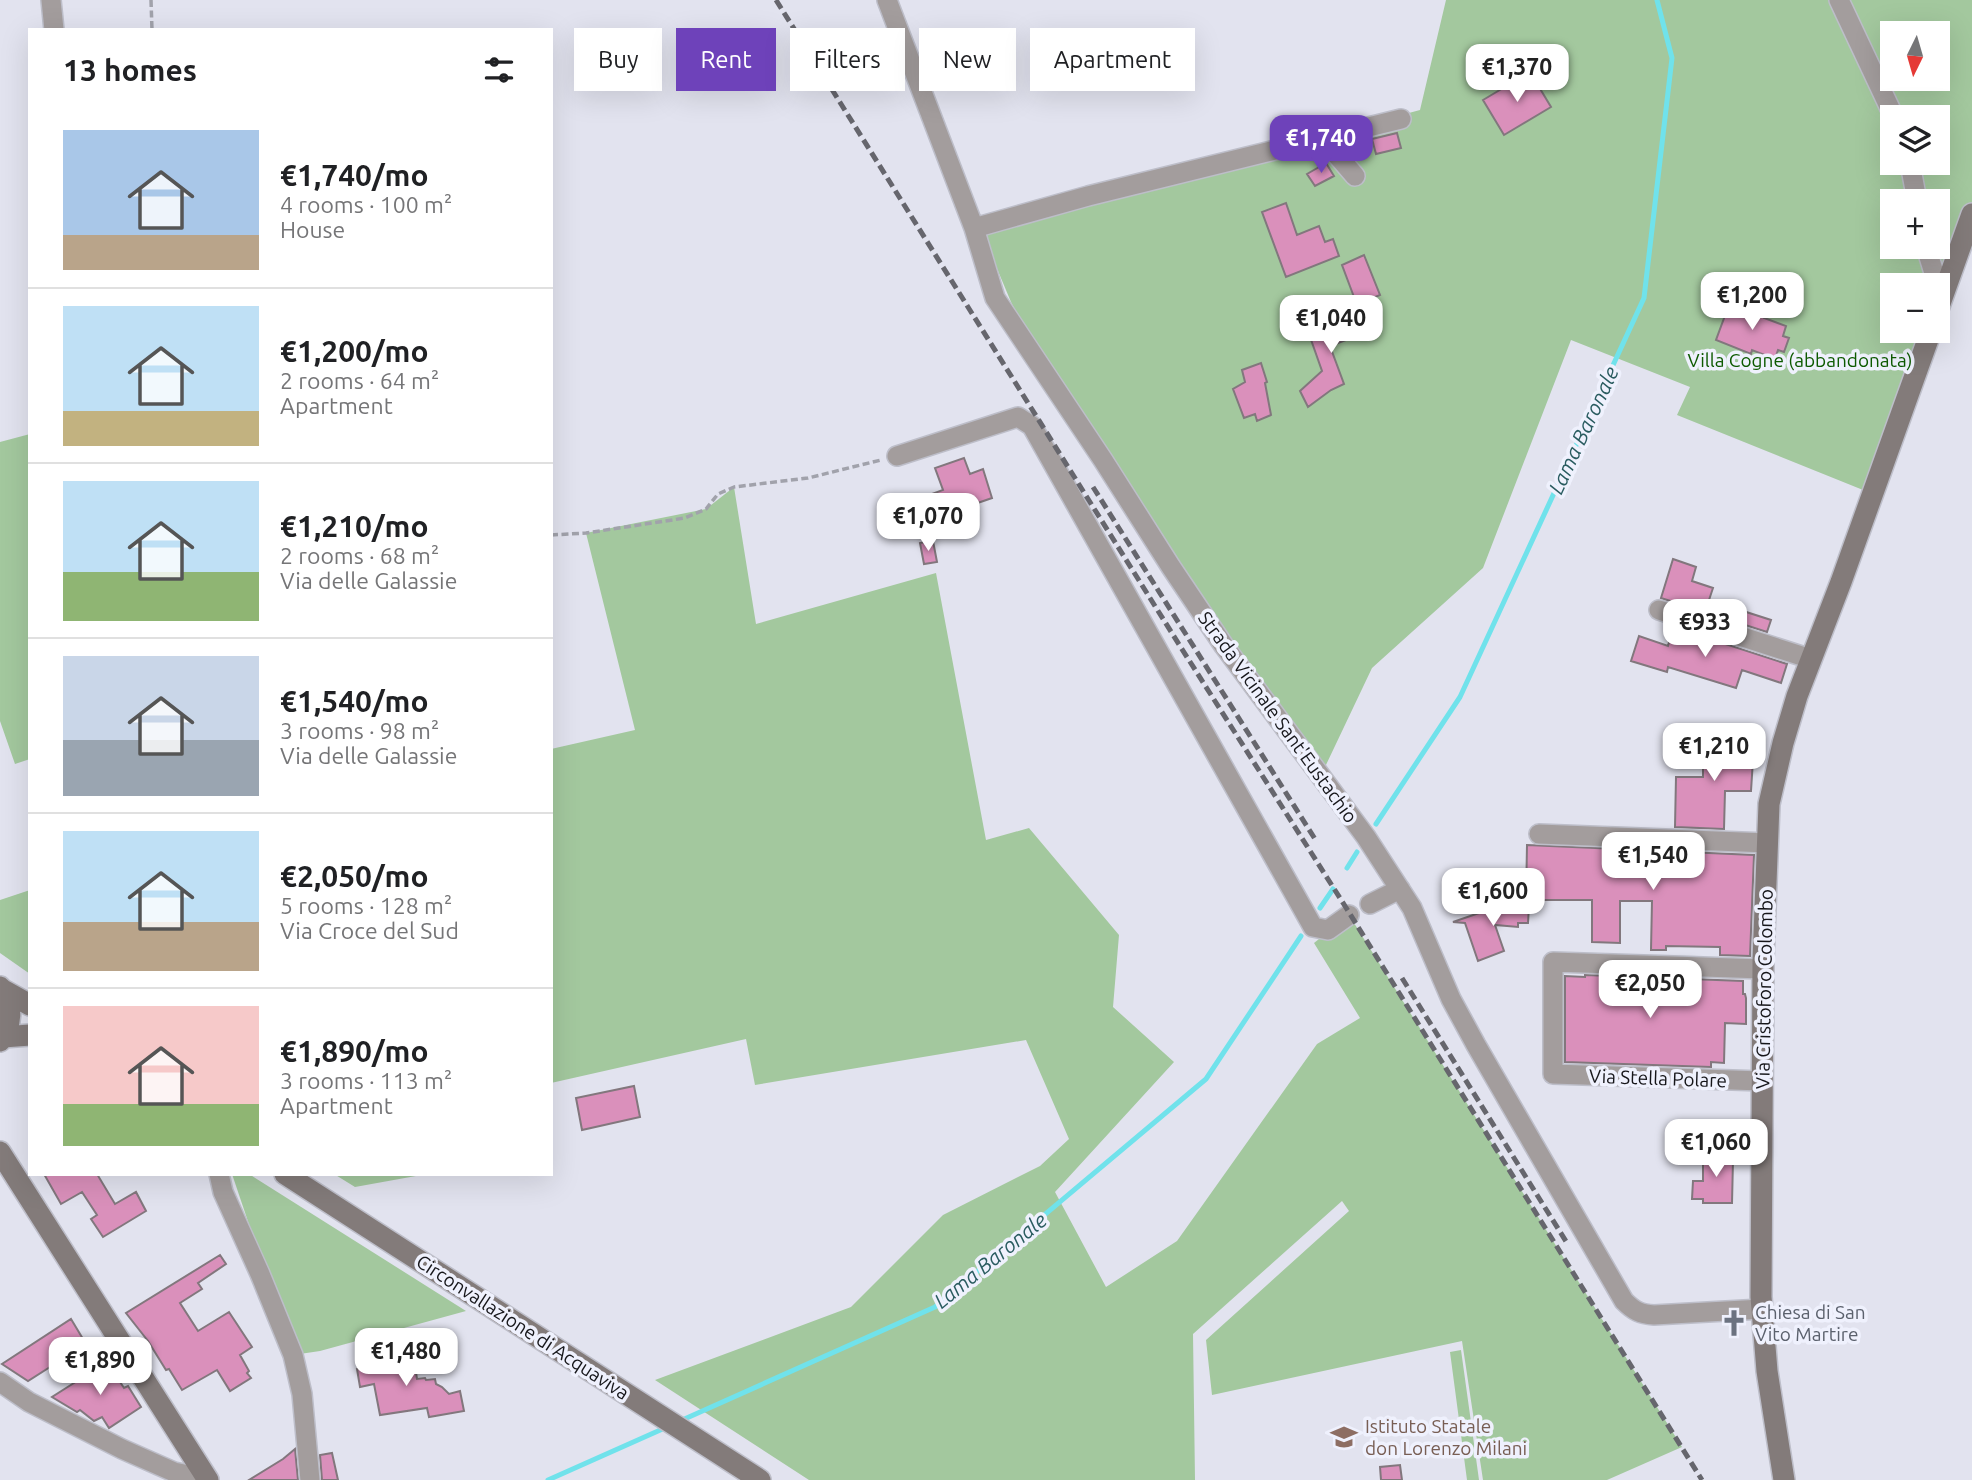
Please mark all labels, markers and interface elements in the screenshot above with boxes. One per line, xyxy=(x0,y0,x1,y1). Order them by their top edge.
north arrow xyxy=(1880,21,1950,91)
map controls xyxy=(1880,21,1950,343)
chip: Buy xyxy=(574,28,662,91)
chip: Rent xyxy=(676,28,776,91)
chip: Filters xyxy=(790,28,905,91)
chip: New xyxy=(919,28,1016,91)
chip: Apartment xyxy=(1030,28,1195,91)
pin: €1,370 xyxy=(1460,44,1574,104)
icon: filters xyxy=(480,51,518,89)
text: 13 homes xyxy=(63,53,197,87)
text: €1,370 xyxy=(1482,54,1552,79)
button: layers xyxy=(1880,105,1950,175)
pin: €1,740 xyxy=(1264,116,1378,175)
text: €1,740 xyxy=(1286,125,1356,150)
icon: home xyxy=(119,158,203,242)
text: €1,740/mo xyxy=(280,158,429,192)
button: + xyxy=(1880,189,1950,259)
text: 4 rooms · 100 m² xyxy=(280,192,452,217)
text: House xyxy=(280,217,345,242)
pin: €1,200 xyxy=(1695,272,1809,332)
button: − xyxy=(1880,273,1950,343)
text: €1,200 xyxy=(1717,282,1787,307)
pin: €1,040 xyxy=(1274,296,1388,355)
text: €1,040 xyxy=(1296,305,1366,330)
icon: home xyxy=(119,334,203,418)
text: €1,200/mo xyxy=(280,334,429,368)
park label: Villa Cogne (abbandonata) xyxy=(1687,349,1913,371)
water label: Lama Baronale xyxy=(1543,362,1623,497)
text: 2 rooms · 64 m² xyxy=(280,368,439,393)
text: Apartment xyxy=(280,393,393,418)
pin: €1,070 xyxy=(871,494,985,553)
text: €1,070 xyxy=(893,503,963,528)
icon: home xyxy=(119,509,203,593)
text: €1,210/mo xyxy=(280,509,429,543)
text: 2 rooms · 68 m² xyxy=(280,543,439,568)
text: Via delle Galassie xyxy=(280,568,457,593)
pin: €933 xyxy=(1664,600,1746,659)
street label: Strada Vicinale Sant'Eustachio xyxy=(1194,607,1362,827)
text: €933 xyxy=(1679,609,1731,634)
icon: home xyxy=(119,684,203,768)
text: €1,540/mo xyxy=(280,684,429,718)
text: 3 rooms · 98 m² xyxy=(280,718,439,743)
pin: €1,210 xyxy=(1657,724,1771,783)
text: €1,210 xyxy=(1679,733,1749,758)
text: Via delle Galassie xyxy=(280,743,457,768)
pin: €1,540 xyxy=(1596,832,1710,892)
text: €1,540 xyxy=(1618,842,1688,867)
icon: home xyxy=(119,859,203,943)
text: €2,050/mo xyxy=(280,859,429,893)
pin: €1,600 xyxy=(1436,869,1550,928)
text: €1,600 xyxy=(1458,878,1528,903)
street label: Via Cristoforo Colombo xyxy=(1751,889,1777,1089)
text: 5 rooms · 128 m² xyxy=(280,893,452,918)
text: Via Croce del Sud xyxy=(280,918,459,943)
pin: €2,050 xyxy=(1593,960,1707,1020)
text: €2,050 xyxy=(1615,970,1685,995)
icon: home xyxy=(119,1034,203,1118)
text: €1,890/mo xyxy=(280,1034,429,1068)
street label: Via Stella Polare xyxy=(1589,1065,1727,1091)
text: 3 rooms · 113 m² xyxy=(280,1068,452,1093)
text: Apartment xyxy=(280,1093,393,1118)
pin: €1,060 xyxy=(1659,1120,1773,1179)
text: €1,060 xyxy=(1681,1129,1751,1154)
water label: Lama Baronale xyxy=(929,1207,1051,1313)
street label: Circonvallazione di Acquaviva xyxy=(413,1250,633,1404)
place label: Chiesa di San Vito Martire xyxy=(1755,1301,1866,1345)
church icon: Chiesa di San Vito Martire xyxy=(1719,1308,1749,1338)
pin: €1,480 xyxy=(349,1328,463,1388)
pin: €1,890 xyxy=(43,1338,157,1397)
text: €1,480 xyxy=(371,1338,441,1363)
text: €1,890 xyxy=(65,1347,135,1372)
place label: Istituto Statale don Lorenzo Milani xyxy=(1365,1415,1527,1459)
school or university icon: Istituto Statale don Lorenzo Milani xyxy=(1329,1422,1359,1452)

